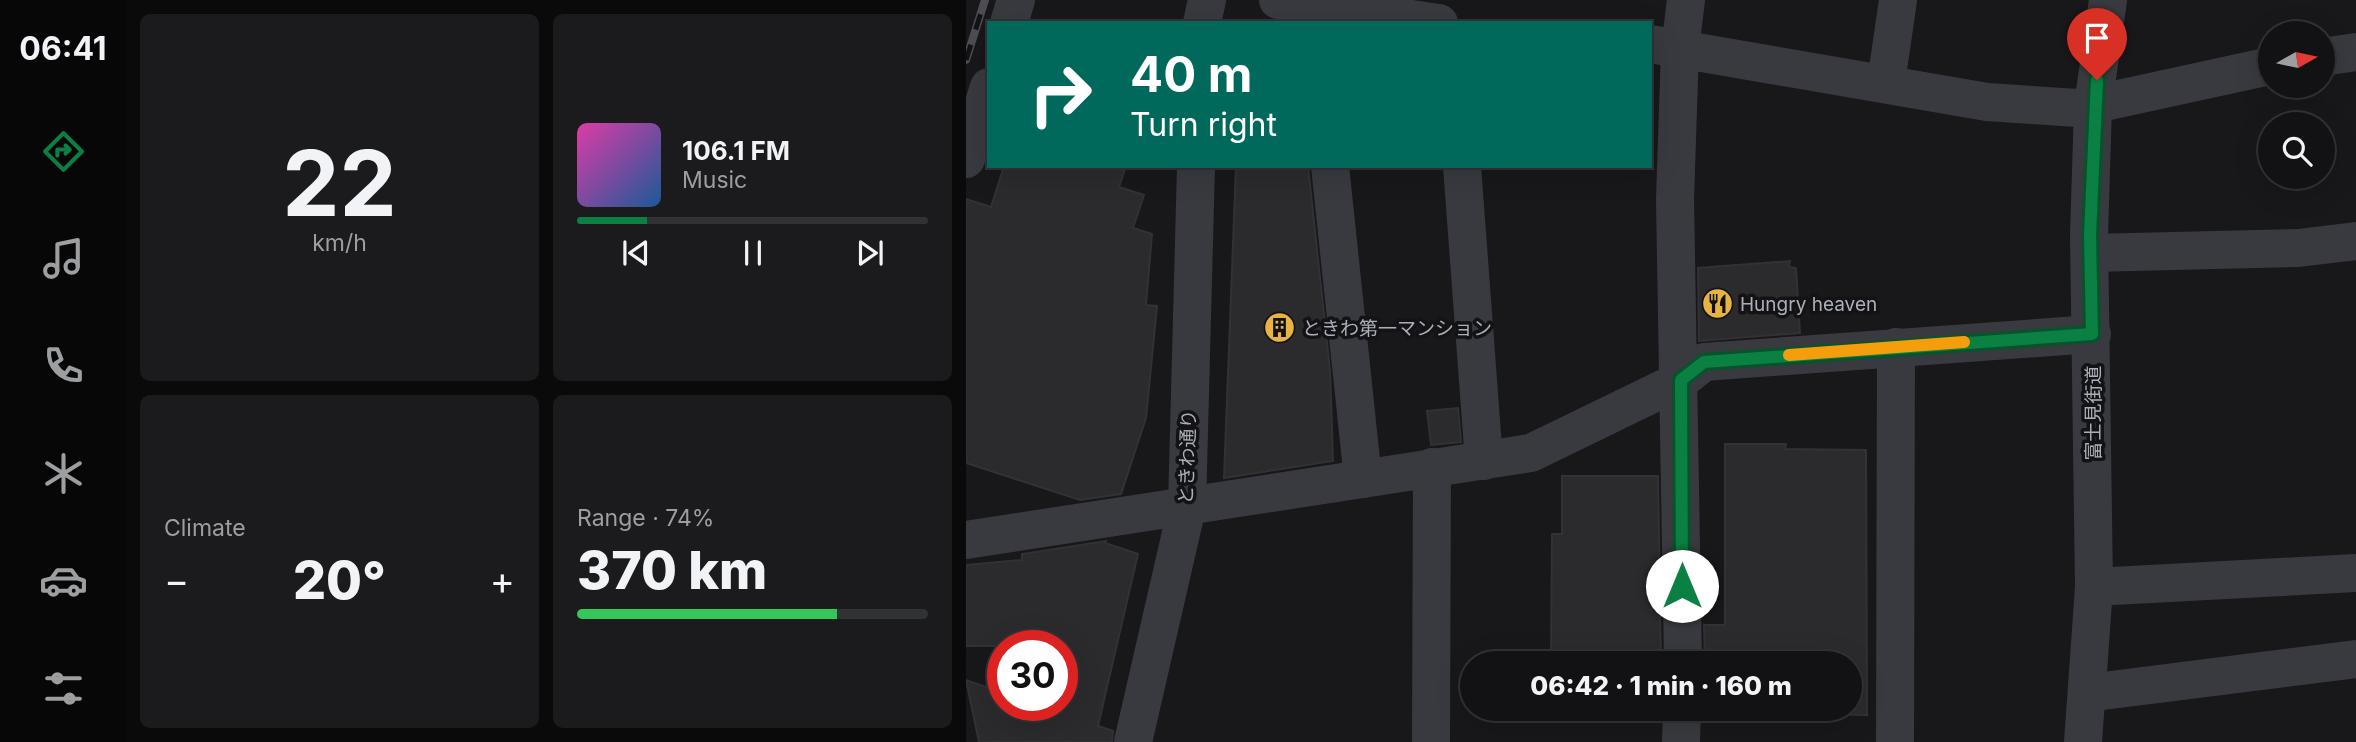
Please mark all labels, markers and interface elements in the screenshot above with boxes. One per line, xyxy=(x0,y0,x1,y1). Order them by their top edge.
pin xyxy=(2067,8,2127,80)
icon: arrive xyxy=(2078,19,2116,57)
north arrow xyxy=(2258,21,2334,98)
map controls xyxy=(2258,21,2335,189)
text: 06:41 xyxy=(19,29,107,68)
text: 40 m xyxy=(1130,45,1253,104)
icon: right xyxy=(1015,49,1106,140)
text: Turn right xyxy=(1130,105,1277,144)
button: search xyxy=(2258,112,2335,189)
icon: directions xyxy=(39,127,88,176)
text: 22 xyxy=(282,128,397,238)
text: 106.1 FM xyxy=(682,135,790,166)
text: Music xyxy=(682,166,747,194)
text: km/h xyxy=(312,229,367,257)
icon: music xyxy=(39,234,88,283)
icon: previous xyxy=(617,234,655,272)
icon: pause xyxy=(734,234,772,272)
icon: next xyxy=(851,234,889,272)
restaurant icon: Hungry heaven xyxy=(1700,287,1734,321)
place label: Hungry heaven xyxy=(1740,293,1877,316)
building icon: ときわ第一マンション xyxy=(1262,311,1296,345)
place label: ときわ第一マンション xyxy=(1302,317,1492,340)
icon: phone xyxy=(39,341,88,390)
street label: 富士見街道 xyxy=(2082,365,2105,461)
street label: ときわ通り xyxy=(1174,409,1201,505)
icon: climate xyxy=(39,449,88,498)
text: Range · 74% xyxy=(577,504,714,532)
text: Climate xyxy=(164,514,246,542)
text: 370 km xyxy=(577,539,767,602)
text: 20° xyxy=(293,549,386,612)
position arrow xyxy=(1645,549,1719,623)
icon: car xyxy=(39,556,88,605)
text: − xyxy=(164,557,189,603)
text: + xyxy=(490,557,515,603)
speed limit sign: 30 xyxy=(987,630,1078,721)
icon: filters xyxy=(39,664,88,713)
text: 06:42 · 1 min · 160 m xyxy=(1530,670,1792,701)

